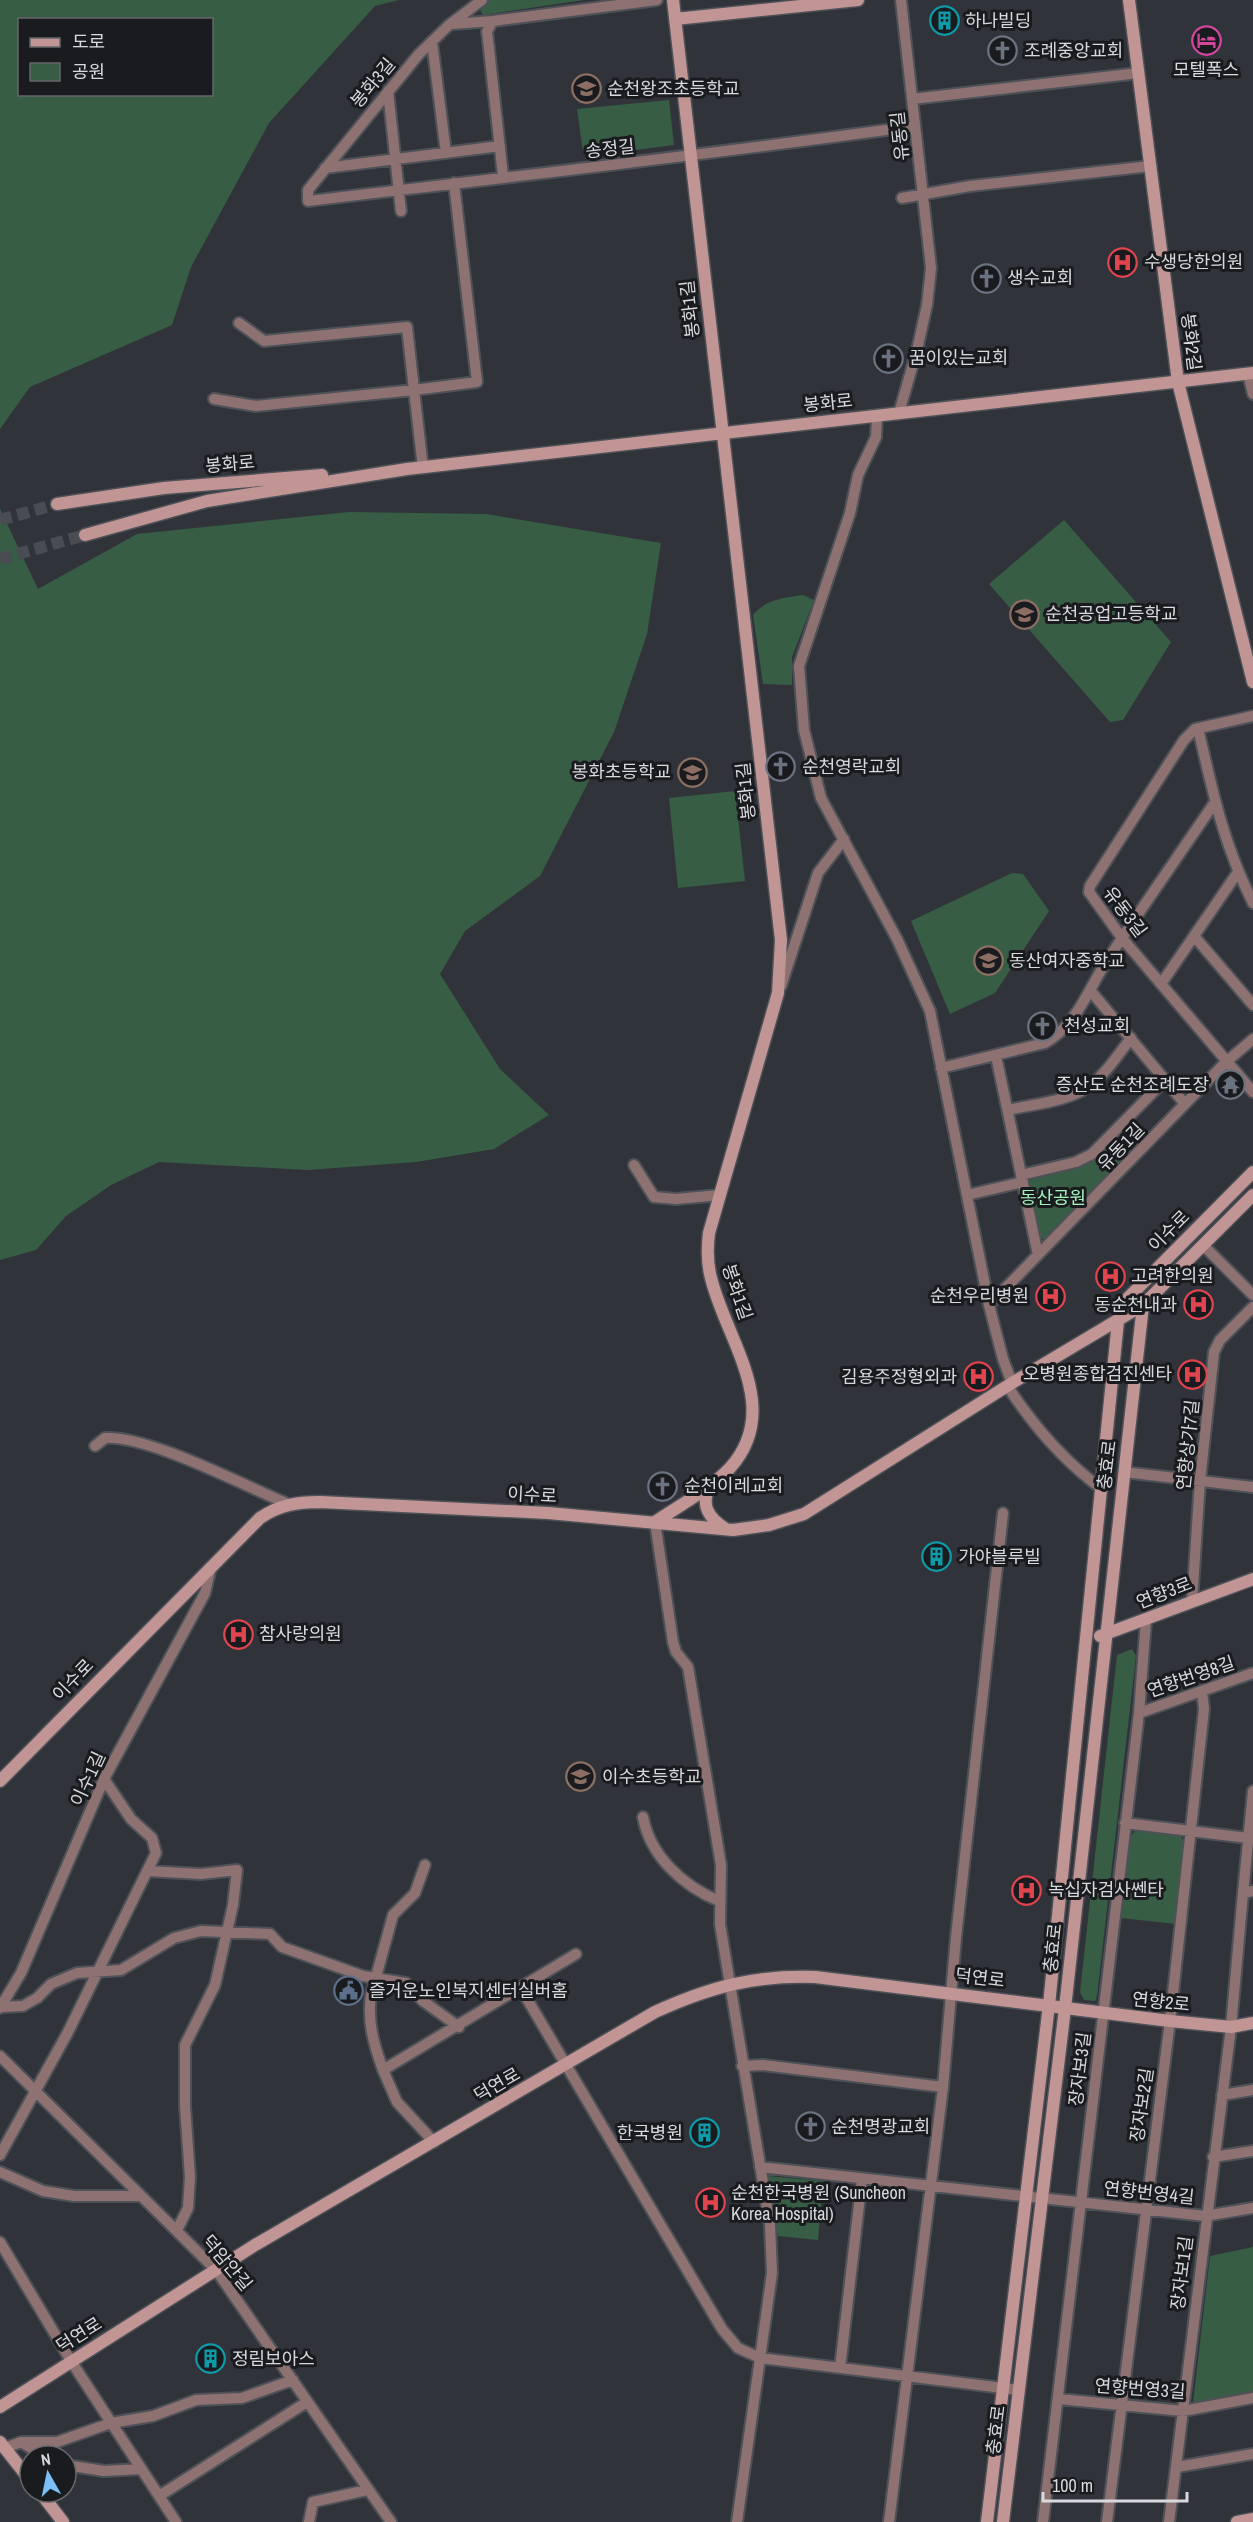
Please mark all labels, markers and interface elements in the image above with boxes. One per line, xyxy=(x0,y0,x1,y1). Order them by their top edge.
building icon: 하나빌딩 xyxy=(928,5,960,37)
place label: 하나빌딩 xyxy=(965,8,1031,33)
legend xyxy=(18,18,213,96)
hotel icon: 모텔폭스 xyxy=(1190,25,1222,57)
text: 도로 xyxy=(72,29,105,54)
church icon: 조례중앙교회 xyxy=(987,35,1019,67)
place label: 조례중앙교회 xyxy=(1024,38,1123,63)
street label: 봉화3길 xyxy=(344,52,401,113)
place label: 모텔폭스 xyxy=(1173,57,1239,82)
text: 공원 xyxy=(72,59,105,84)
school or university icon: 순천왕조초등학교 xyxy=(570,73,602,105)
place label: 순천왕조초등학교 xyxy=(607,76,739,101)
street label: 유동길 xyxy=(884,110,915,162)
street label: 송정길 xyxy=(584,133,636,164)
hospital icon: 수생당한의원 xyxy=(1107,246,1139,278)
place label: 수생당한의원 xyxy=(1144,249,1243,274)
church icon: 생수교회 xyxy=(970,262,1002,294)
place label: 생수교회 xyxy=(1007,265,1073,290)
street label: 봉화1길 xyxy=(674,279,705,339)
street label: 봉화2길 xyxy=(1176,312,1207,372)
church icon: 꿈이있는교회 xyxy=(872,342,904,374)
place label: 꿈이있는교회 xyxy=(909,345,1008,370)
street label: 봉화로 xyxy=(802,387,854,418)
street label: 봉화로 xyxy=(204,449,256,478)
school or university icon: 순천공업고등학교 xyxy=(1008,598,1040,630)
place label: 순천공업고등학교 xyxy=(1045,601,1177,626)
church icon: 순천영락교회 xyxy=(765,751,797,783)
place label: 순천영락교회 xyxy=(802,754,901,779)
school or university icon: 봉화초등학교 xyxy=(676,756,708,788)
place label: 봉화초등학교 xyxy=(572,759,671,784)
street label: 봉화1길 xyxy=(730,761,761,821)
street label: 유동3길 xyxy=(1098,881,1153,942)
school or university icon: 동산여자중학교 xyxy=(972,945,1004,977)
place label: 동산여자중학교 xyxy=(1009,948,1125,973)
church icon: 천성교회 xyxy=(1027,1010,1059,1042)
place label: 천성교회 xyxy=(1064,1013,1130,1038)
temple icon: 증산도 순천조례도장 xyxy=(1214,1069,1246,1101)
place label: 증산도 순천조례도장 xyxy=(1056,1072,1209,1097)
street label: 유동1길 xyxy=(1092,1117,1150,1176)
park label: 동산공원 xyxy=(1020,1185,1086,1210)
street label: 이수로 xyxy=(1142,1204,1195,1257)
street label: 봉화1길 xyxy=(716,1260,759,1323)
hospital icon: 고려한의원 xyxy=(1094,1260,1126,1292)
place label: 고려한의원 xyxy=(1131,1263,1214,1288)
hospital icon: 순천우리병원 xyxy=(1034,1280,1066,1312)
place label: 순천우리병원 xyxy=(930,1283,1029,1308)
hospital icon: 동순천내과 xyxy=(1182,1289,1214,1321)
place label: 동순천내과 xyxy=(1094,1292,1177,1317)
hospital icon: 오병원종합검진센타 xyxy=(1177,1358,1209,1390)
hospital icon: 김용주정형외과 xyxy=(962,1361,994,1393)
place label: 오병원종합검진센타 xyxy=(1023,1361,1172,1386)
place label: 김용주정형외과 xyxy=(841,1364,957,1389)
street label: 연향상가7길 xyxy=(1170,1398,1205,1492)
street label: 충효로 xyxy=(1091,1439,1122,1491)
church icon: 순천이레교회 xyxy=(647,1470,679,1502)
place label: 순천이레교회 xyxy=(684,1473,783,1498)
street label: 이수로 xyxy=(507,1481,557,1508)
building icon: 가야블루빌 xyxy=(921,1541,953,1573)
place label: 가야블루빌 xyxy=(958,1544,1041,1569)
street label: 연향3로 xyxy=(1132,1570,1195,1615)
hospital icon: 참사랑의원 xyxy=(222,1618,254,1650)
place label: 참사랑의원 xyxy=(259,1621,342,1646)
street label: 연향번영8길 xyxy=(1144,1650,1238,1703)
street label: 이수로 xyxy=(46,1653,99,1706)
street label: 이수1길 xyxy=(64,1747,111,1810)
school or university icon: 이수초등학교 xyxy=(565,1761,597,1793)
place label: 이수초등학교 xyxy=(602,1764,701,1789)
hospital icon: 녹십자검사쎈타 xyxy=(1011,1874,1043,1906)
place label: 녹십자검사쎈타 xyxy=(1048,1877,1164,1902)
street label: 충효로 xyxy=(1037,1922,1068,1974)
street label: 덕연로 xyxy=(954,1962,1006,1993)
public building icon: 즐거운노인복지센터실버홈 xyxy=(332,1975,364,2007)
place label: 즐거운노인복지센터실버홈 xyxy=(369,1978,568,2003)
street label: 연향2로 xyxy=(1131,1986,1191,2017)
street label: 장자보3길 xyxy=(1063,2030,1096,2107)
street label: 덕연로 xyxy=(469,2061,525,2108)
street label: 장자보2길 xyxy=(1124,2066,1159,2144)
church icon: 순천명광교회 xyxy=(794,2111,826,2143)
place label: 순천명광교회 xyxy=(831,2114,930,2139)
building icon: 한국병원 xyxy=(688,2117,720,2149)
place label: 한국병원 xyxy=(617,2120,683,2145)
street label: 연향번영4길 xyxy=(1102,2175,1196,2210)
place label: 순천한국병원 (Suncheon Korea Hospital) xyxy=(731,2180,906,2226)
hospital icon: 순천한국병원 (Suncheon Korea Hospital) xyxy=(694,2187,726,2219)
street label: 덕암안길 xyxy=(197,2229,258,2296)
street label: 장자보1길 xyxy=(1165,2234,1198,2311)
street label: 덕연로 xyxy=(51,2311,106,2358)
building icon: 정림보아스 xyxy=(195,2343,227,2375)
place label: 정림보아스 xyxy=(232,2346,315,2371)
street label: 연향번영3길 xyxy=(1094,2373,1186,2404)
street label: 충효로 xyxy=(980,2404,1011,2456)
north arrow xyxy=(18,2444,78,2504)
text: N xyxy=(39,2448,52,2471)
scale bar xyxy=(1043,2465,1187,2503)
text: 100 m xyxy=(1052,2473,1093,2498)

